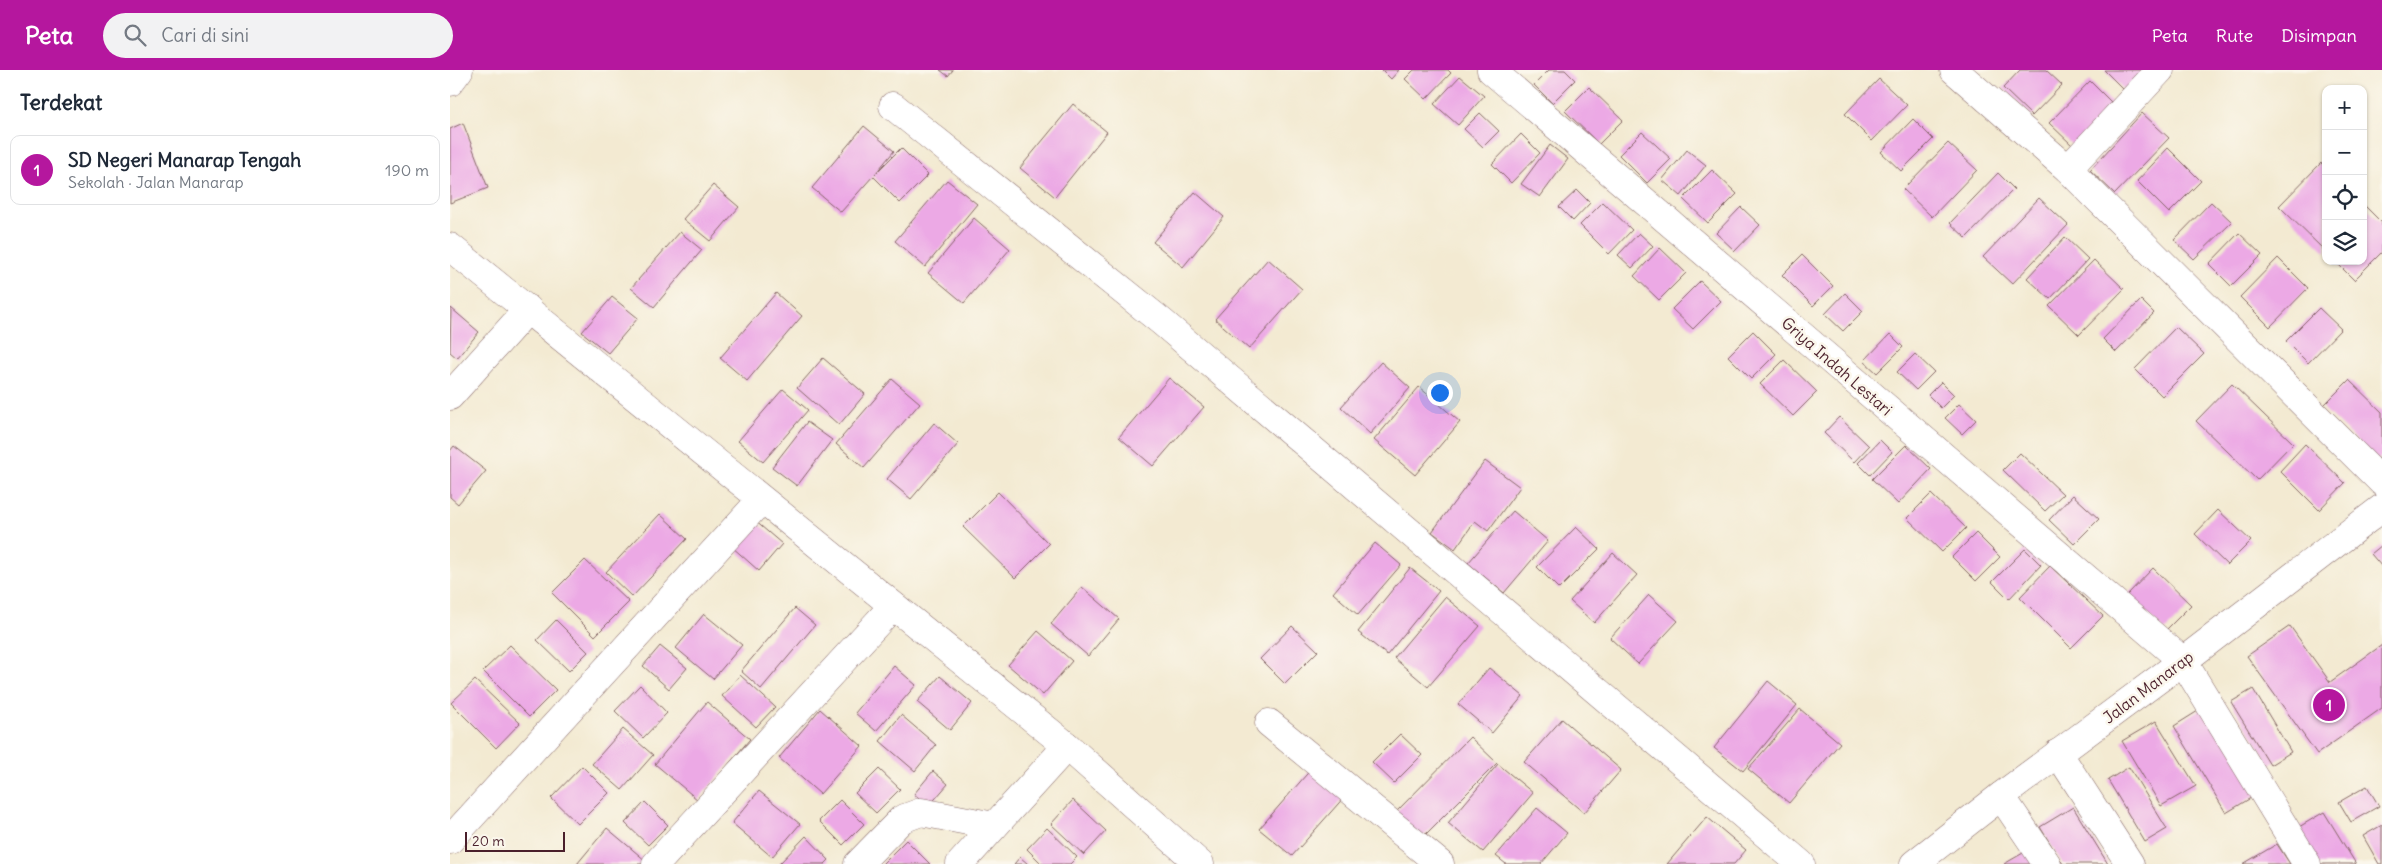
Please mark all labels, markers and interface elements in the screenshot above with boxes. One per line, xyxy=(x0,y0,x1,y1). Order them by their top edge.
search box xyxy=(103,13,453,58)
text: Peta xyxy=(25,20,73,50)
icon: search xyxy=(121,21,149,49)
text: Cari di sini xyxy=(161,23,249,47)
text: Peta xyxy=(2152,24,2188,47)
text: Rute xyxy=(2216,24,2253,47)
text: Disimpan xyxy=(2281,24,2357,47)
map controls xyxy=(2322,85,2367,265)
button: + xyxy=(2322,85,2367,130)
text: Terdekat xyxy=(20,89,102,116)
button: − xyxy=(2322,130,2367,175)
text: SD Negeri Manarap Tengah xyxy=(68,148,301,172)
text: 1 xyxy=(34,160,40,180)
text: 190 m xyxy=(385,160,429,180)
text: Sekolah · Jalan Manarap xyxy=(68,172,244,192)
button: locate xyxy=(2322,175,2367,220)
button: layers xyxy=(2322,220,2367,265)
street label: Griya Indah Lestari xyxy=(1778,312,1896,420)
your location xyxy=(1427,380,1453,406)
street label: Jalan Manarap xyxy=(2099,647,2197,727)
pin: 1 xyxy=(2313,686,2345,724)
scale bar xyxy=(465,829,565,852)
text: 20 m xyxy=(472,832,505,850)

